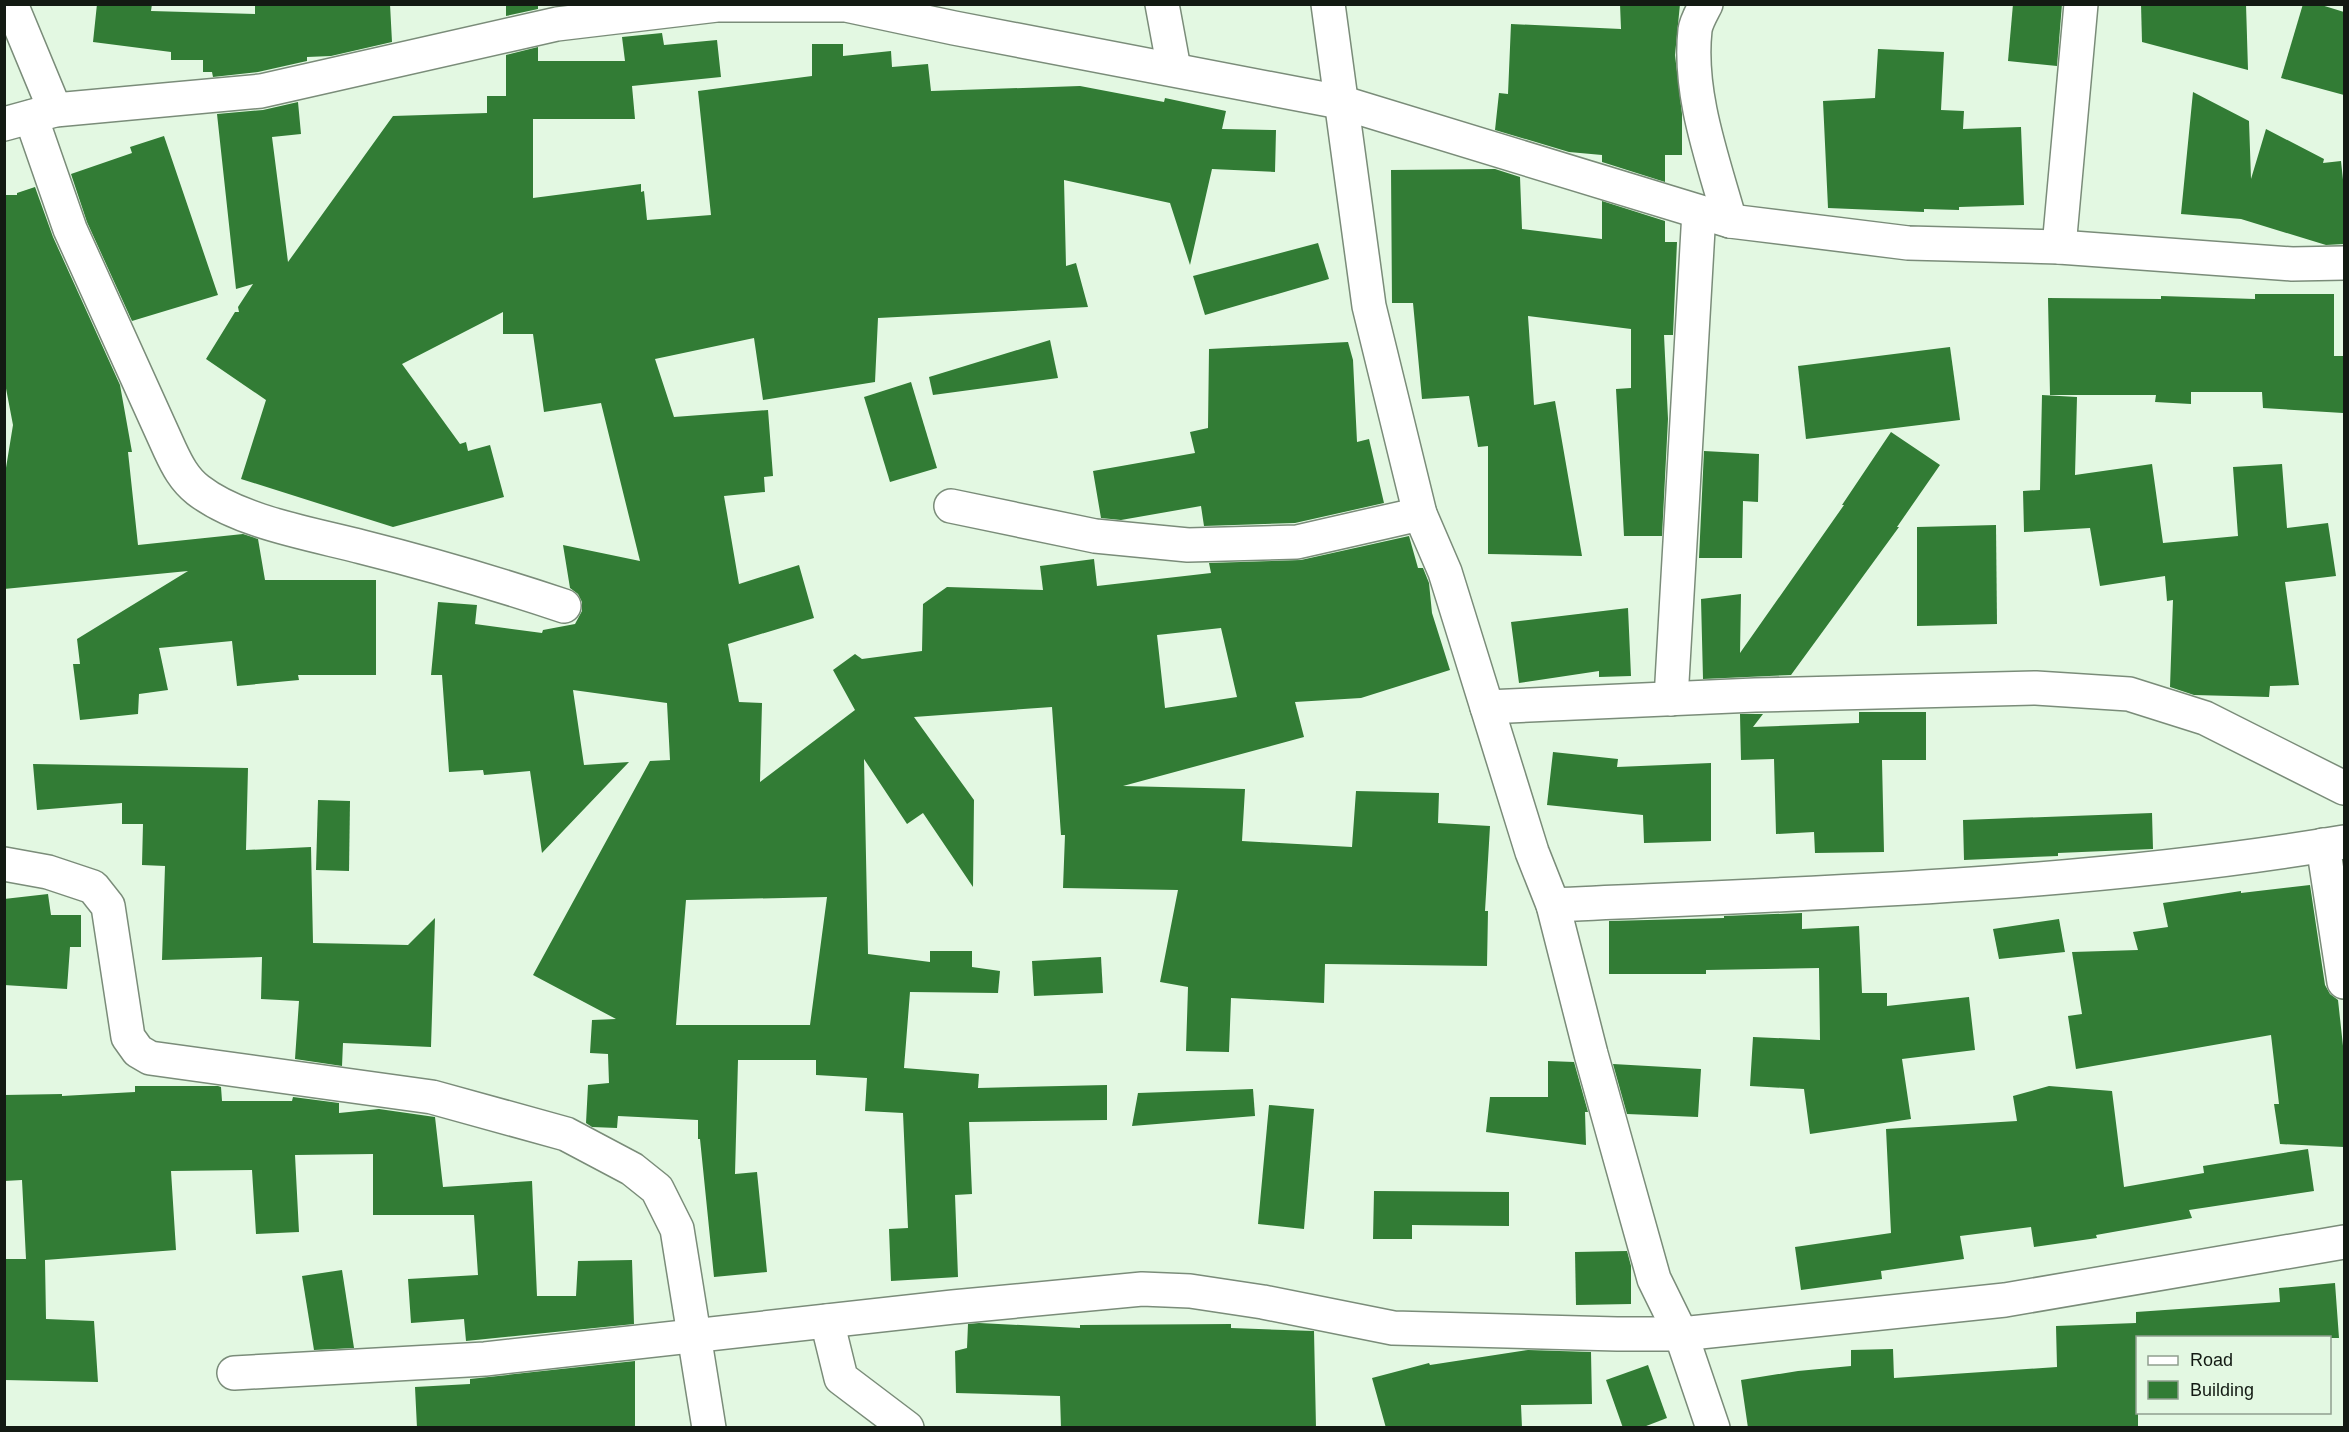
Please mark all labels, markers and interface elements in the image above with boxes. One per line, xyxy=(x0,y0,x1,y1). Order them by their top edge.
legend xyxy=(2136,1336,2331,1414)
text: Road xyxy=(2190,1350,2233,1370)
text: Building xyxy=(2190,1380,2254,1400)

